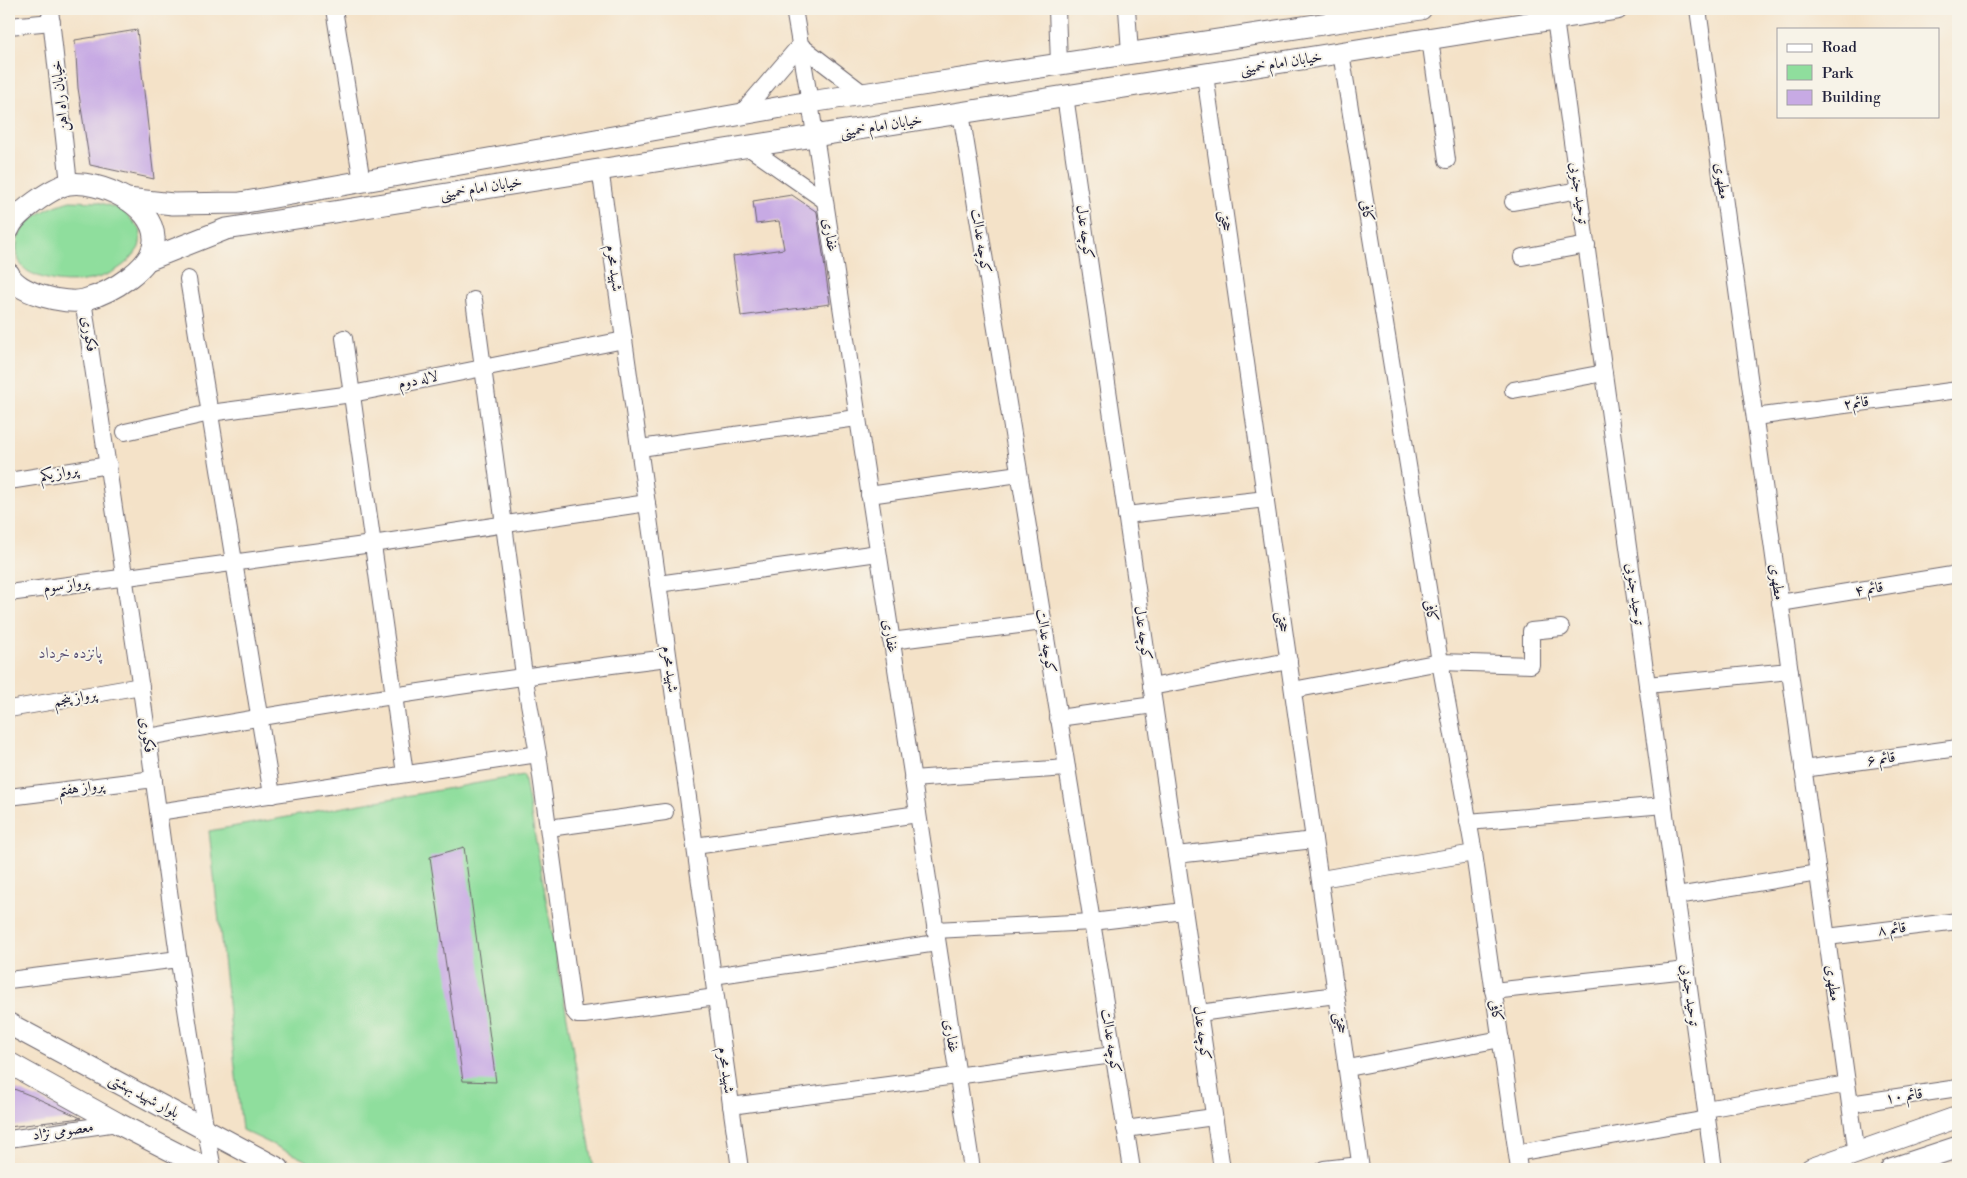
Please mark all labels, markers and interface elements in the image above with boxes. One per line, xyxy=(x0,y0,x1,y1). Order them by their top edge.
legend xyxy=(1777,28,1940,118)
text: Road xyxy=(1822,38,1857,57)
street label: خیابان امام خمینی xyxy=(1239,47,1324,82)
street label: خیابان راه اهن xyxy=(47,59,73,133)
text: Park xyxy=(1822,64,1854,83)
text: Building xyxy=(1821,88,1881,107)
street label: خیابان امام خمینی xyxy=(839,110,924,145)
street label: توحید جنوبی xyxy=(1564,161,1593,226)
street label: مطهری xyxy=(1710,162,1734,200)
street label: خیابان امام خمینی xyxy=(439,172,524,207)
street label: کافی xyxy=(1356,198,1378,224)
street label: کوچه عدل xyxy=(1071,203,1098,261)
street label: کوچه عدالت xyxy=(966,207,995,275)
street label: حجتی xyxy=(1214,209,1237,233)
street label: غفاری xyxy=(818,217,842,253)
street label: شهید محرم xyxy=(598,243,627,293)
street label: فکوری xyxy=(77,315,101,353)
street label: لاله دوم xyxy=(396,367,440,396)
street label: قائم۲ xyxy=(1842,392,1870,417)
street label: پرواز یکم xyxy=(38,460,82,489)
street label: توحید جنوبی xyxy=(1620,562,1649,627)
street label: مطهری xyxy=(1765,563,1789,601)
street label: پرواز سوم xyxy=(42,572,92,601)
street label: قائم ۴ xyxy=(1853,577,1885,604)
street label: کافی xyxy=(1420,598,1442,624)
street label: کوچه عدل xyxy=(1129,604,1156,662)
street label: کوچه عدالت xyxy=(1031,607,1060,675)
street label: حجتی xyxy=(1271,610,1294,634)
street label: غفاری xyxy=(878,618,902,654)
district label: پانزده خرداد xyxy=(38,643,103,664)
street label: شهید محرم xyxy=(654,644,683,694)
street label: پرواز پنجم xyxy=(52,685,100,715)
street label: فکوری xyxy=(135,716,159,754)
street label: قائم ۶ xyxy=(1865,748,1897,773)
street label: پرواز هفتم xyxy=(57,776,107,805)
street label: قائم ۸ xyxy=(1877,918,1908,943)
street label: توحید جنوبی xyxy=(1675,963,1704,1028)
street label: مطهری xyxy=(1821,964,1845,1002)
street label: کافی xyxy=(1485,998,1507,1024)
street label: کوچه عدل xyxy=(1188,1004,1215,1062)
street label: کوچه عدالت xyxy=(1096,1007,1125,1075)
street label: حجتی xyxy=(1329,1011,1352,1035)
street label: غفاری xyxy=(939,1018,963,1054)
street label: شهید محرم xyxy=(710,1045,739,1095)
street label: بلوار شهید بهشتی xyxy=(105,1070,183,1123)
street label: قائم ۱۰ xyxy=(1884,1084,1924,1111)
street label: معصومی نژاد xyxy=(31,1117,95,1145)

